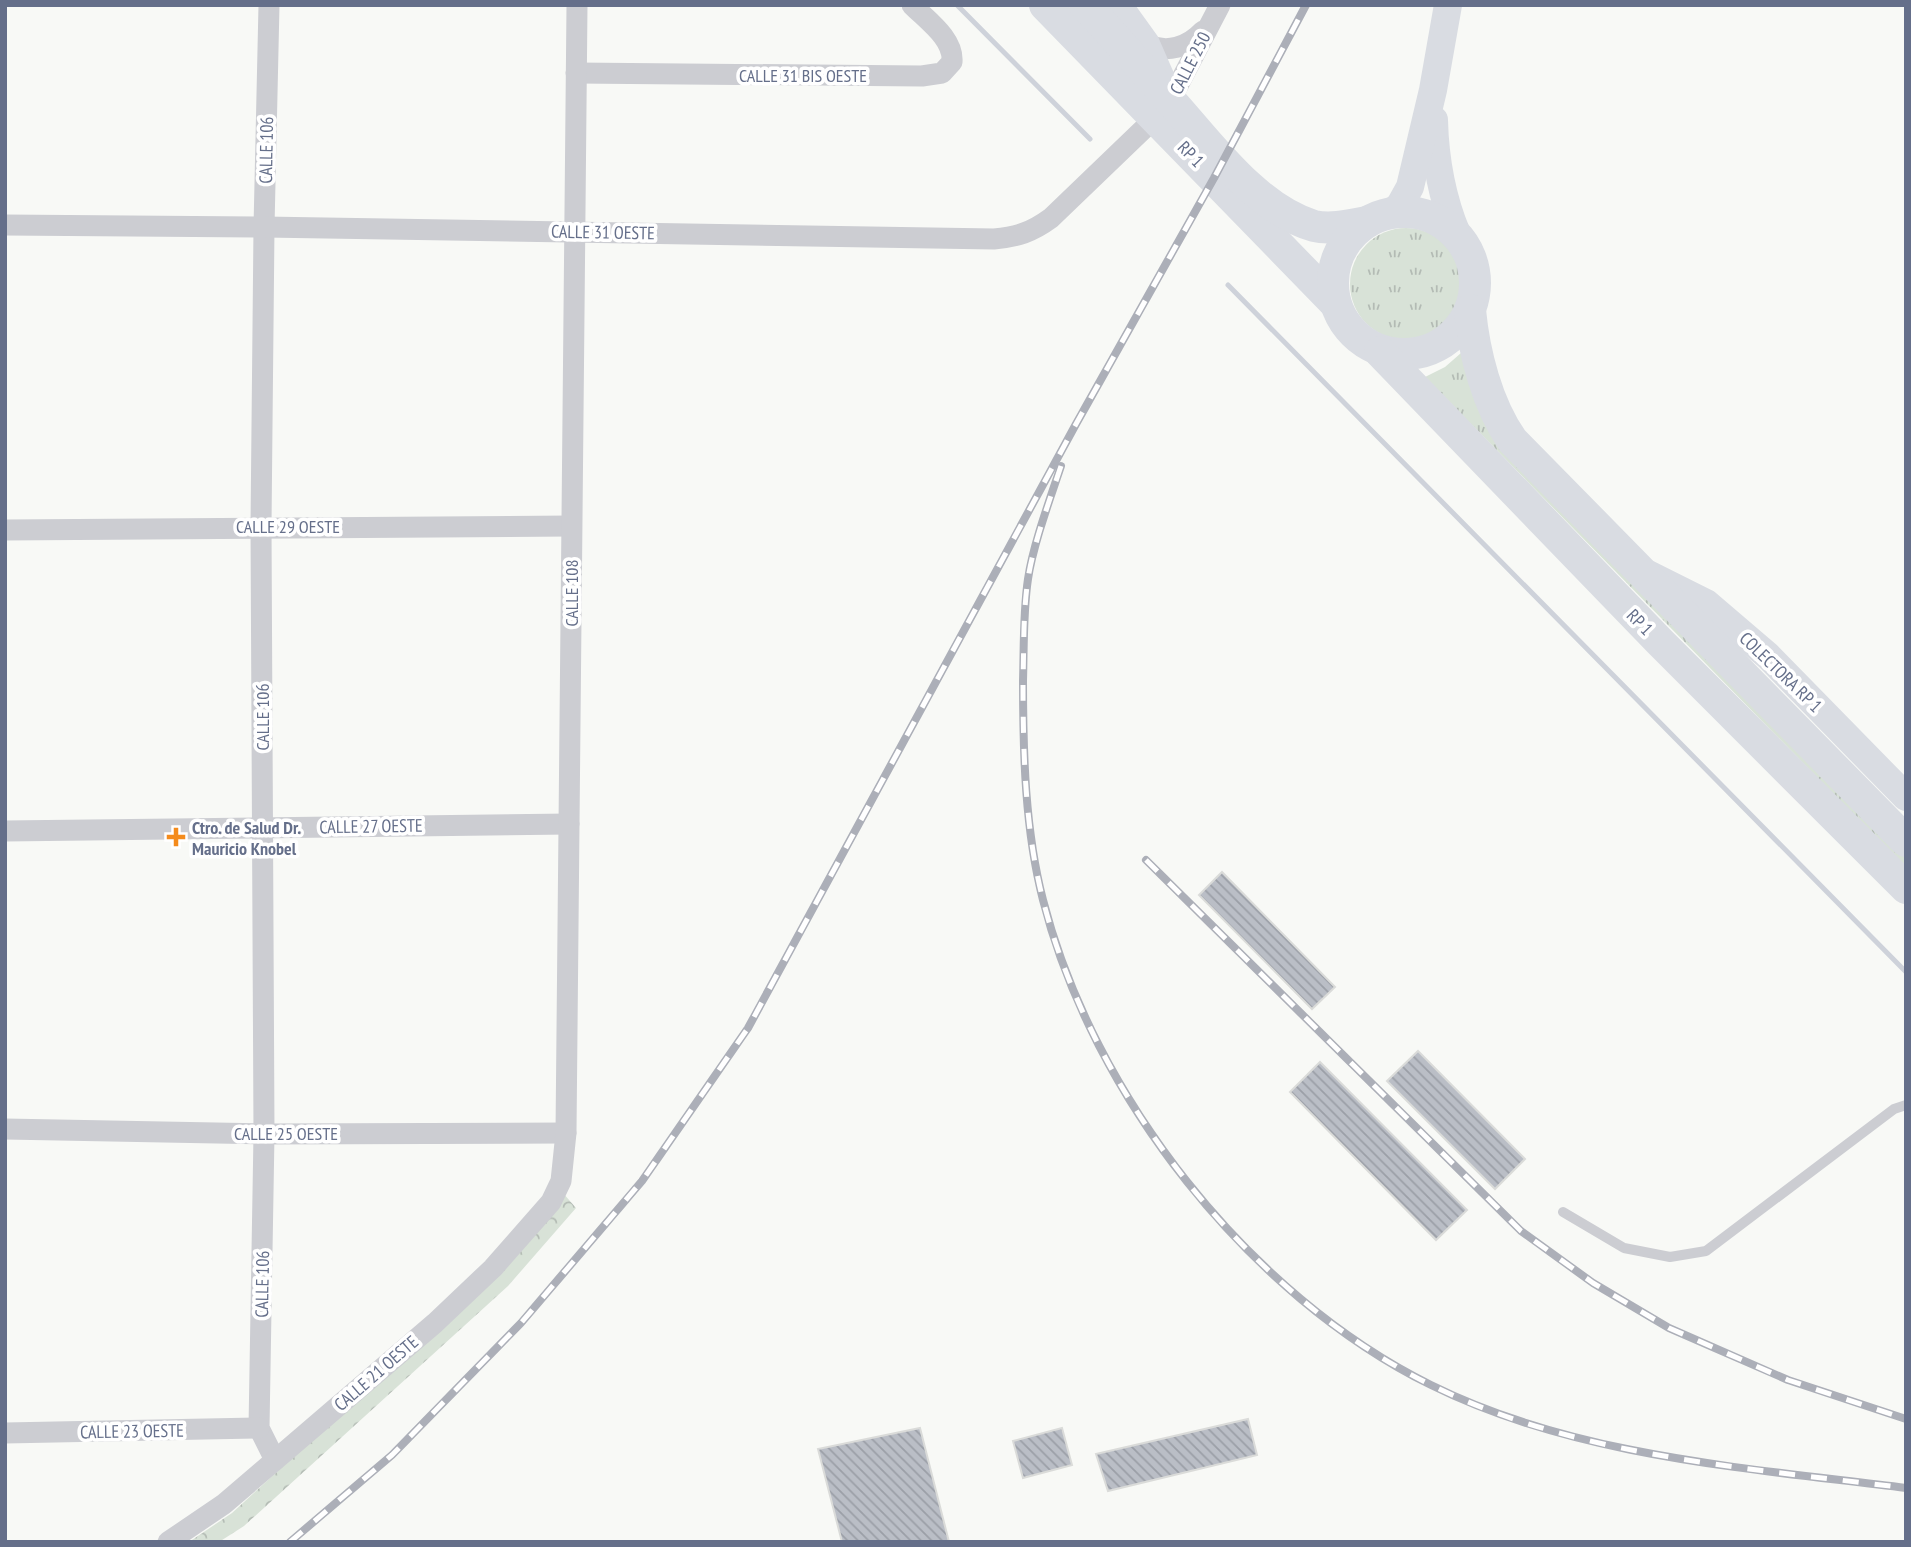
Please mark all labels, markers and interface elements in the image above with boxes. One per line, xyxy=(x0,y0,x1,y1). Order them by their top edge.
street label: CALLE 250 xyxy=(1165,28,1215,98)
street label: CALLE 31 BIS OESTE xyxy=(739,64,867,87)
street label: CALLE 106 xyxy=(254,116,278,184)
street label: RP 1 xyxy=(1173,136,1209,172)
street label: CALLE 31 OESTE xyxy=(551,220,655,244)
street label: CALLE 29 OESTE xyxy=(236,515,340,538)
street label: CALLE 108 xyxy=(560,559,583,627)
street label: RP 1 xyxy=(1622,604,1658,640)
street label: COLECTORA RP 1 xyxy=(1735,627,1827,717)
street label: CALLE 106 xyxy=(251,683,274,751)
street label: CALLE 27 OESTE xyxy=(319,814,423,838)
place label: Ctro. de Salud Dr. Mauricio Knobel xyxy=(192,816,301,860)
marker: Ctro. de Salud Dr. Mauricio Knobel xyxy=(166,827,186,847)
street label: CALLE 25 OESTE xyxy=(234,1122,338,1145)
street label: CALLE 106 xyxy=(250,1250,274,1318)
street label: CALLE 21 OESTE xyxy=(329,1330,423,1416)
street label: CALLE 23 OESTE xyxy=(80,1419,184,1443)

